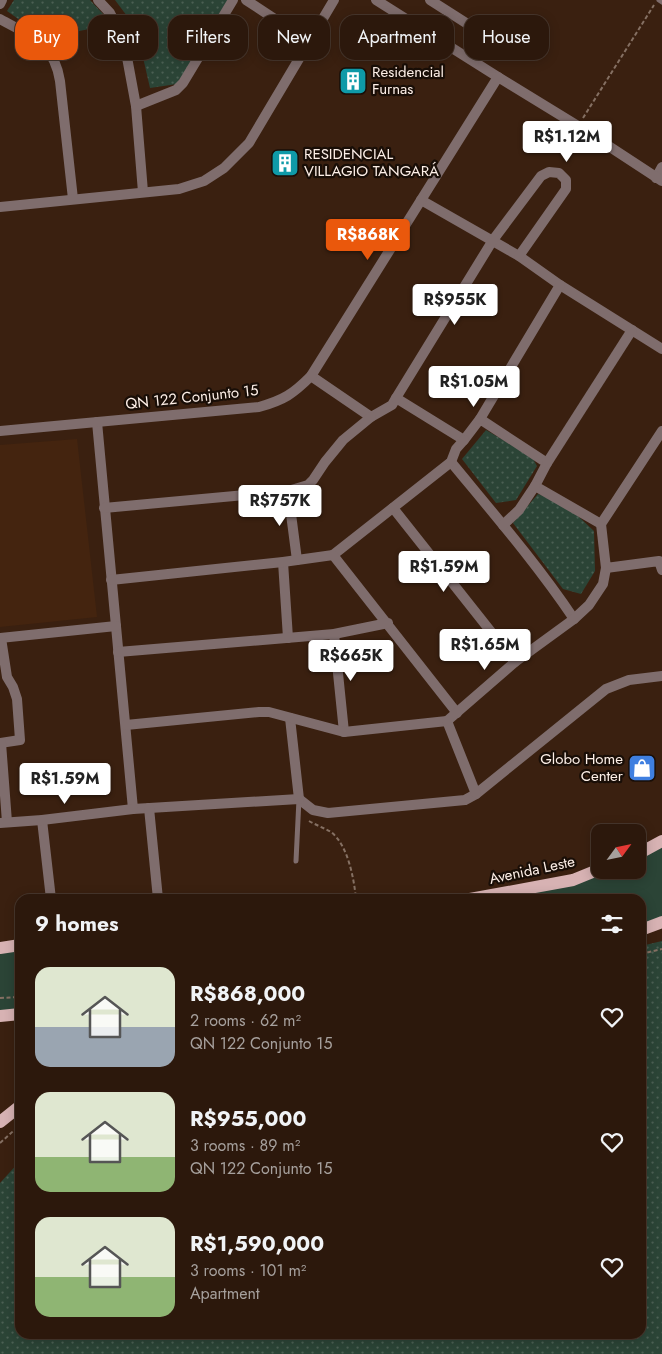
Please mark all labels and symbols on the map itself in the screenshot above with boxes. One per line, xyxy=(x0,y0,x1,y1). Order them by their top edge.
place label: Residencial Furnas xyxy=(372,61,444,100)
building icon: Residencial Furnas xyxy=(338,66,368,96)
pin: R$1.12M xyxy=(521,120,613,163)
place label: RESIDENCIAL VILLAGIO TANGARÁ xyxy=(304,143,439,182)
building icon: RESIDENCIAL VILLAGIO TANGARÁ xyxy=(270,148,300,178)
pin: R$868K xyxy=(327,218,409,261)
pin: R$955K xyxy=(414,284,496,326)
pin: R$1.05M xyxy=(428,366,520,408)
street label: QN 122 Conjunto 15 xyxy=(124,379,260,415)
pin: R$757K xyxy=(239,484,321,527)
pin: R$1.59M xyxy=(398,550,490,593)
pin: R$1.65M xyxy=(439,628,531,671)
pin: R$665K xyxy=(310,640,392,682)
place label: Globo Home Center xyxy=(540,748,624,787)
shop icon: Globo Home Center xyxy=(627,753,657,783)
pin: R$1.59M xyxy=(19,762,111,805)
north arrow xyxy=(591,824,646,879)
street label: Avenida Leste xyxy=(487,850,577,890)

